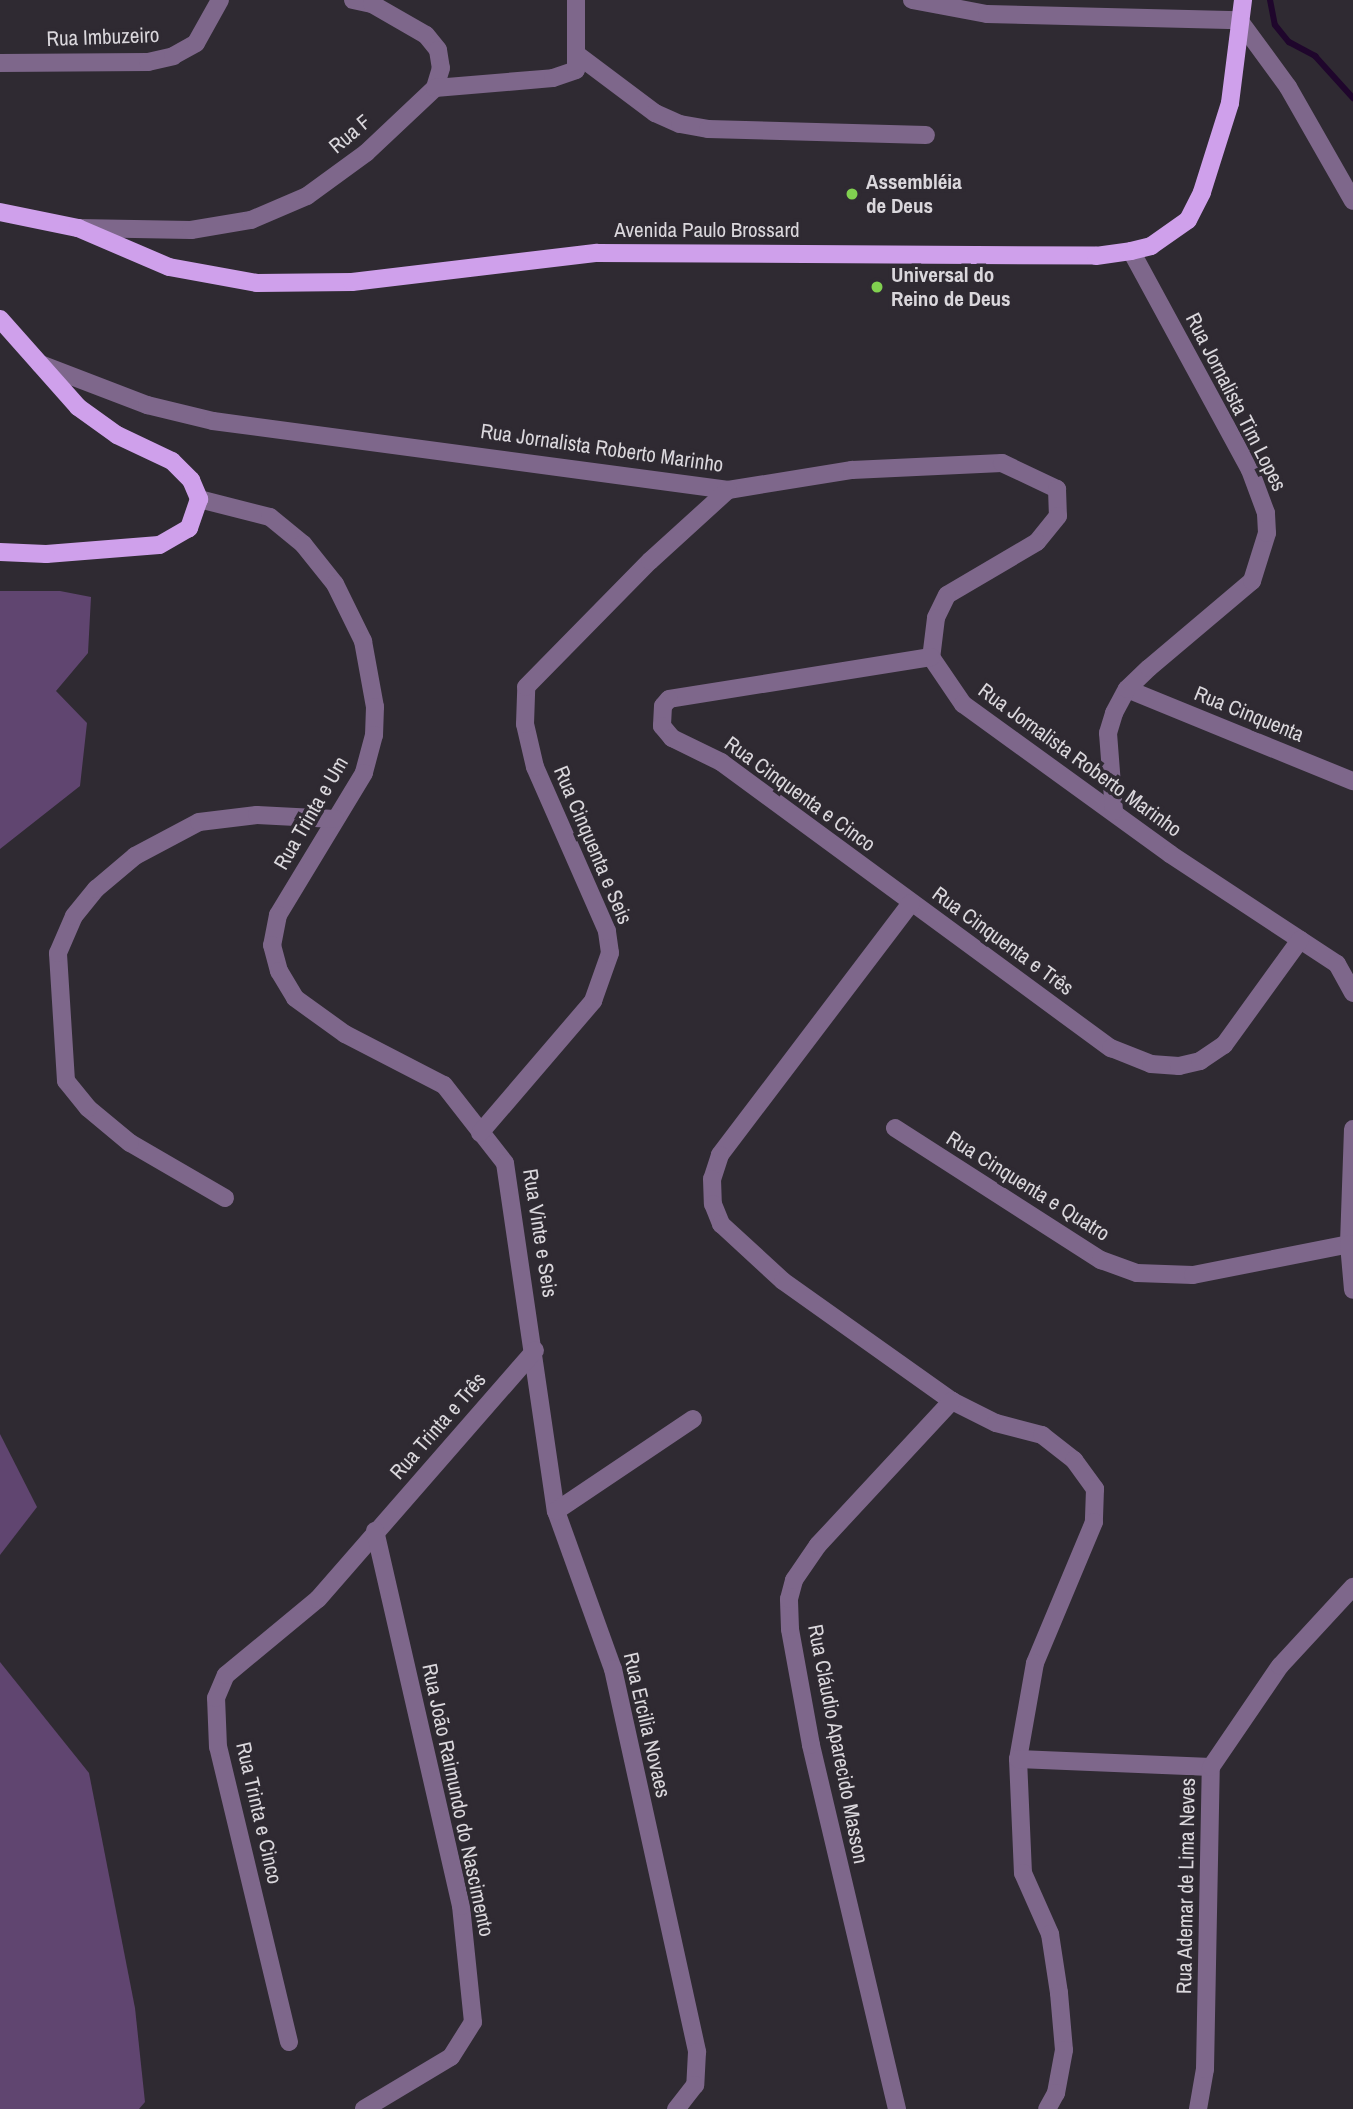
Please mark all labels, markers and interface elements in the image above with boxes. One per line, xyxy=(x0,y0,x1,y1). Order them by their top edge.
street label: Rua Imbuzeiro xyxy=(46,22,160,52)
street label: Rua F xyxy=(324,109,376,159)
place label: Assembléia de Deus xyxy=(866,169,962,219)
marker: Assembléia de Deus xyxy=(844,186,860,202)
street label: Avenida Paulo Brossard xyxy=(614,217,800,243)
place label: Universal do Reino de Deus xyxy=(891,262,1011,312)
marker: Universal do Reino de Deus xyxy=(869,279,885,295)
street label: Rua Jornalista Tim Lopes xyxy=(1180,309,1292,495)
street label: Rua Jornalista Roberto Marinho xyxy=(479,418,725,478)
street label: Rua Jornalista Roberto Marinho xyxy=(973,678,1187,842)
street label: Rua Cinquenta xyxy=(1191,681,1307,747)
street label: Rua Cinquenta e Cinco xyxy=(720,731,880,857)
street label: Rua Trinta e Um xyxy=(268,752,354,874)
street label: Rua Cinquenta e Seis xyxy=(548,762,638,928)
street label: Rua Cinquenta e Três xyxy=(927,881,1079,1001)
street label: Rua Cinquenta e Quatro xyxy=(942,1126,1114,1246)
street label: Rua Vinte e Seis xyxy=(517,1167,563,1299)
street label: Rua Trinta e Três xyxy=(385,1367,491,1485)
street label: Rua Cláudio Aparecido Masson xyxy=(802,1622,874,1866)
street label: Rua Ercilia Novaes xyxy=(618,1650,676,1800)
street label: Rua João Raimundo do Nascimento xyxy=(417,1661,499,1939)
street label: Rua Trinta e Cinco xyxy=(230,1740,288,1886)
street label: Rua Ademar de Lima Neves xyxy=(1172,1777,1200,1995)

